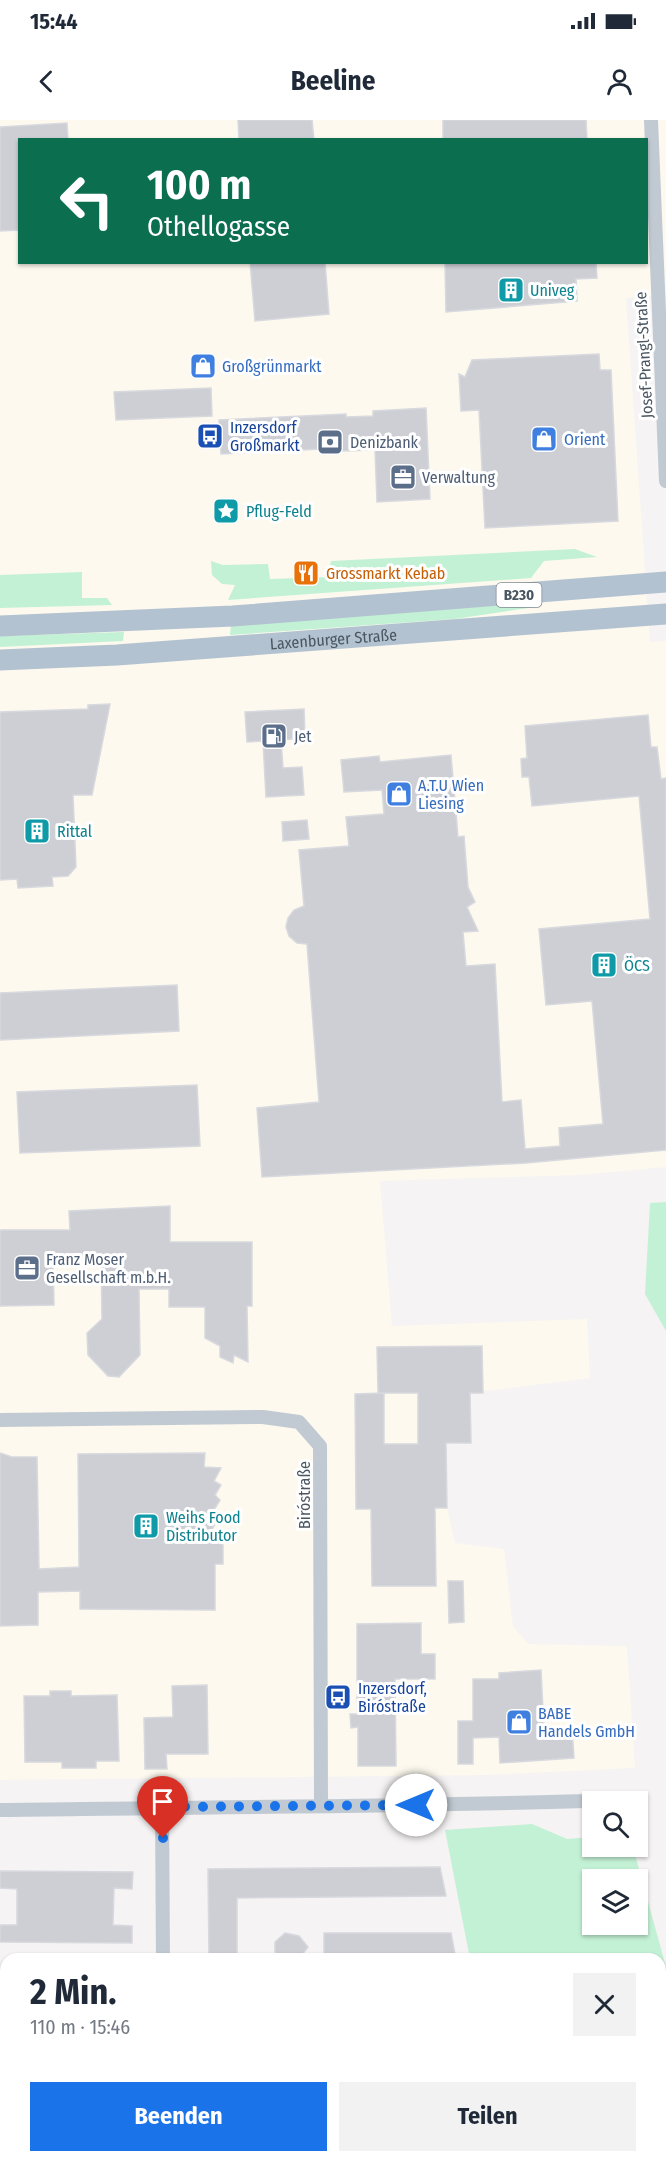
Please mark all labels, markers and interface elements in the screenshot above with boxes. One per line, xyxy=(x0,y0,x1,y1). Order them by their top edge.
text: 15:44 xyxy=(30,8,78,35)
icon: back xyxy=(30,65,63,98)
text: Beeline xyxy=(291,65,375,97)
icon: person xyxy=(603,65,636,98)
text: 100 m xyxy=(147,160,251,210)
icon: left xyxy=(48,162,126,240)
text: Othellogasse xyxy=(147,211,290,243)
building icon: Univeg xyxy=(496,275,526,305)
place label: Univeg xyxy=(530,281,575,300)
street label: Josef-Prangl-Straße xyxy=(631,291,657,419)
shop icon: Großgrünmarkt xyxy=(188,351,218,381)
place label: Großgrünmarkt xyxy=(222,357,322,376)
place label: Inzersdorf Großmarkt xyxy=(230,418,300,455)
bus stop icon: Inzersdorf Großmarkt xyxy=(195,421,225,451)
shop icon: Orient xyxy=(529,424,559,454)
bank icon: Denizbank xyxy=(315,427,345,457)
place label: Orient xyxy=(564,430,606,449)
place label: Denizbank xyxy=(350,433,419,452)
office icon: Verwaltung xyxy=(388,462,418,492)
place label: Verwaltung xyxy=(422,468,495,487)
place icon: Pflug-Feld xyxy=(211,496,241,526)
place label: Pflug-Feld xyxy=(246,502,312,521)
restaurant icon: Grossmarkt Kebab xyxy=(291,558,321,588)
place label: Grossmarkt Kebab xyxy=(326,564,445,583)
road number: B230 xyxy=(496,583,542,607)
street label: Laxenburger Straße xyxy=(269,625,398,653)
fuel station icon: Jet xyxy=(259,721,289,751)
place label: Jet xyxy=(294,727,312,746)
place label: A.T.U Wien Liesing xyxy=(418,776,484,813)
shop icon: A.T.U Wien Liesing xyxy=(384,779,414,809)
building icon: Rittal xyxy=(22,816,52,846)
place label: Rittal xyxy=(57,822,92,841)
building icon: ÖCS xyxy=(589,950,619,980)
place label: ÖCS xyxy=(624,956,650,975)
place label: Franz Moser Gesellschaft m.b.H. xyxy=(46,1250,171,1287)
office icon: Franz Moser Gesellschaft m.b.H. xyxy=(12,1253,42,1283)
street label: Biróstraße xyxy=(295,1461,314,1529)
place label: Weihs Food Distributor xyxy=(166,1508,241,1545)
building icon: Weihs Food Distributor xyxy=(131,1511,161,1541)
place label: Inzersdorf, Biróstraße xyxy=(358,1679,427,1716)
bus stop icon: Inzersdorf, Biróstraße xyxy=(323,1682,353,1712)
place label: BABE Handels GmbH xyxy=(538,1704,635,1741)
shop icon: BABE Handels GmbH xyxy=(504,1707,534,1737)
position arrow xyxy=(384,1773,448,1837)
pin xyxy=(137,1776,188,1838)
icon: arrive xyxy=(146,1785,179,1818)
map controls xyxy=(582,1791,648,1935)
button: search xyxy=(582,1791,648,1857)
button: layers xyxy=(582,1869,648,1935)
text: 2 Min. xyxy=(30,1970,117,2014)
button: close xyxy=(573,1973,636,2036)
text: 110 m · 15:46 xyxy=(30,2015,130,2039)
button: Beenden xyxy=(30,2082,327,2151)
button: Teilen xyxy=(339,2082,636,2151)

